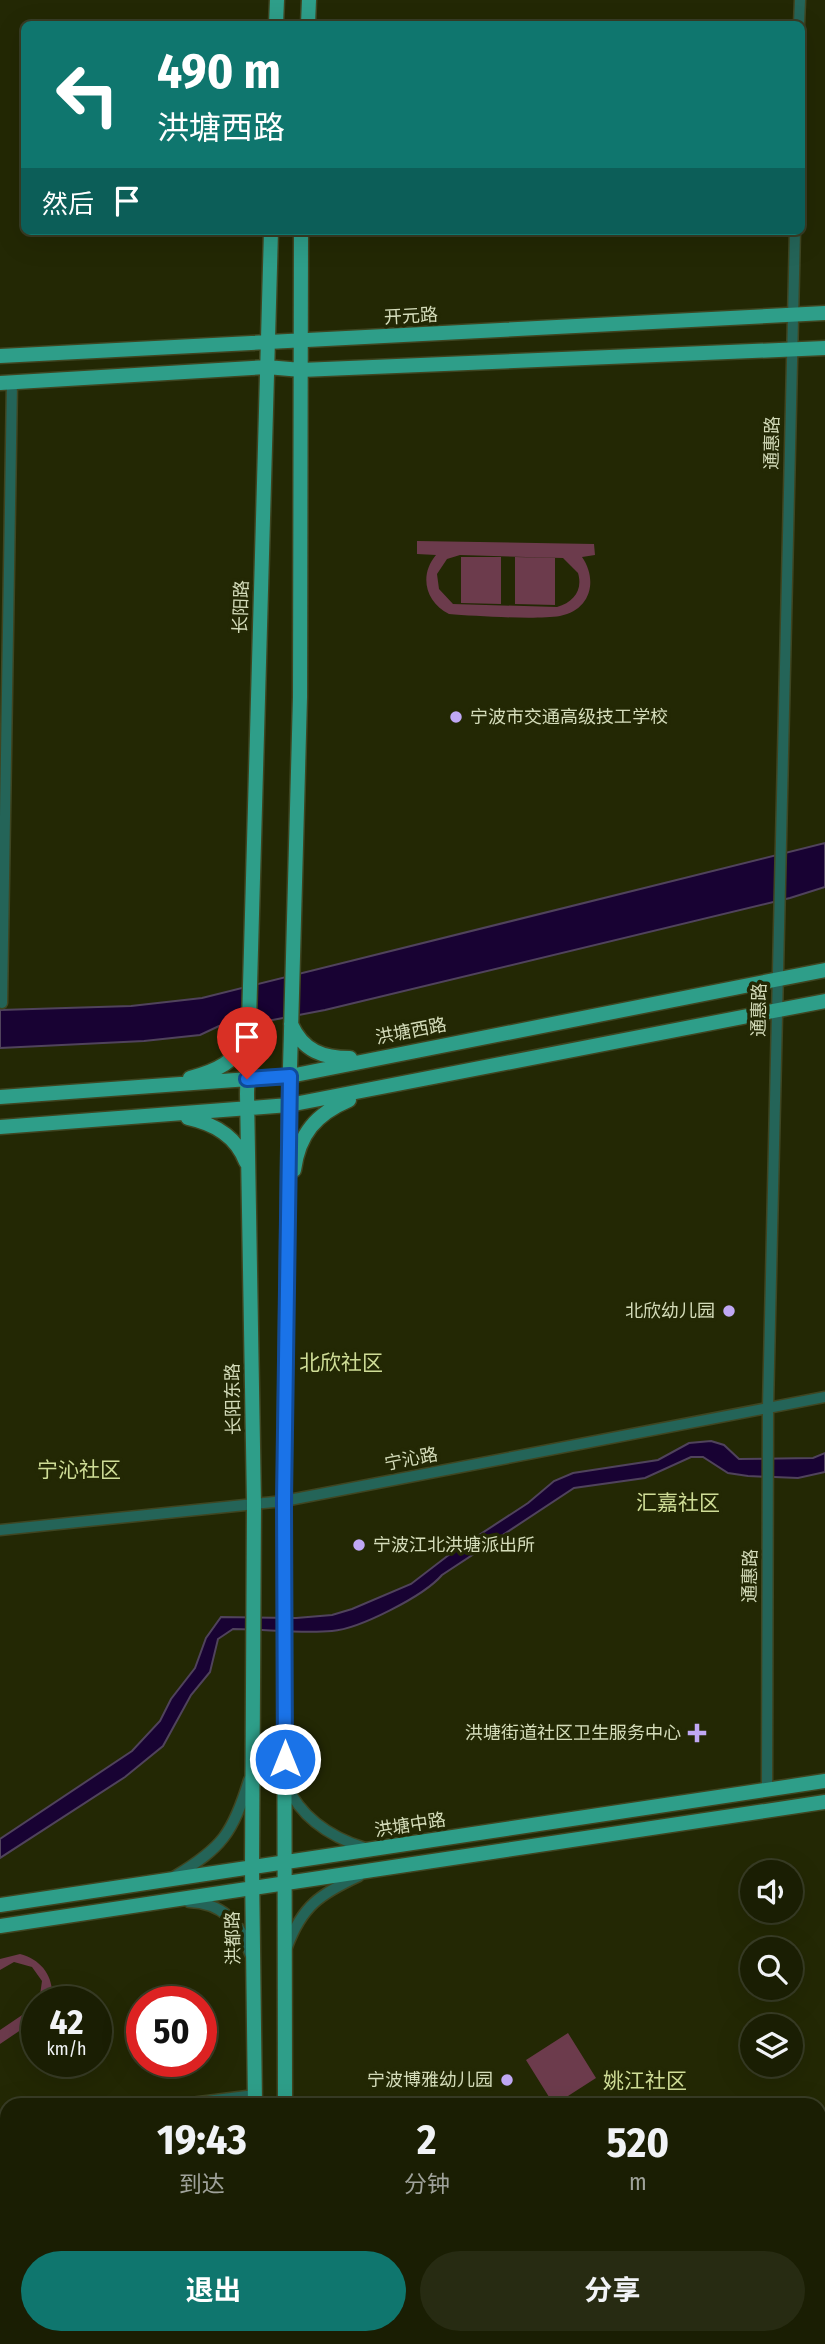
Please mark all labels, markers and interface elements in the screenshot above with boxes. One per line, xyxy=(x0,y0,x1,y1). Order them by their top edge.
text: 490 m xyxy=(157,42,281,101)
icon: left xyxy=(42,49,133,140)
text: 洪塘西路 xyxy=(157,109,285,147)
icon: arrive xyxy=(108,182,146,220)
text: 然后 xyxy=(42,189,94,220)
street label: 开元路 xyxy=(383,304,439,328)
street label: 通惠路 xyxy=(761,416,783,470)
street label: 长阳路 xyxy=(229,580,253,634)
place label: 宁波市交通高级技工学校 xyxy=(470,706,668,728)
marker: 宁波市交通高级技工学校 xyxy=(448,709,464,725)
street label: 通惠路 xyxy=(748,983,770,1037)
pin xyxy=(217,1007,277,1079)
street label: 洪塘西路 xyxy=(374,1013,448,1049)
icon: arrive xyxy=(228,1018,266,1056)
place label: 北欣幼儿园 xyxy=(625,1300,715,1322)
marker: 北欣幼儿园 xyxy=(721,1303,737,1319)
district label: 北欣社区 xyxy=(299,1350,383,1376)
street label: 长阳东路 xyxy=(221,1363,245,1435)
street label: 宁沁路 xyxy=(382,1443,440,1475)
district label: 宁沁社区 xyxy=(37,1457,121,1483)
district label: 汇嘉社区 xyxy=(636,1490,720,1516)
place label: 宁波江北洪塘派出所 xyxy=(373,1534,535,1556)
marker: 宁波江北洪塘派出所 xyxy=(351,1537,367,1553)
street label: 通惠路 xyxy=(739,1549,761,1603)
position arrow xyxy=(248,1722,322,1796)
place label: 洪塘街道社区卫生服务中心 xyxy=(465,1722,681,1744)
marker: 洪塘街道社区卫生服务中心 xyxy=(687,1723,707,1743)
street label: 洪塘中路 xyxy=(373,1809,447,1841)
map controls xyxy=(740,1860,803,2077)
button: sound xyxy=(740,1860,803,1923)
street label: 洪都路 xyxy=(222,1911,244,1965)
button: search xyxy=(740,1937,803,2000)
speed limit sign: 50 xyxy=(126,1986,217,2077)
text: 42 xyxy=(50,2001,83,2043)
button: layers xyxy=(740,2014,803,2077)
text: km/h xyxy=(46,2038,87,2060)
district label: 姚江社区 xyxy=(603,2068,687,2094)
place label: 宁波博雅幼儿园 xyxy=(367,2069,493,2091)
marker: 宁波博雅幼儿园 xyxy=(499,2072,515,2088)
text: 19:43 xyxy=(157,2115,247,2165)
text: 2 xyxy=(417,2115,436,2165)
text: 520 xyxy=(607,2118,669,2168)
text: m xyxy=(629,2168,647,2196)
text: 到达 xyxy=(179,2170,225,2198)
text: 分钟 xyxy=(404,2170,450,2198)
button: 退出 xyxy=(21,2251,406,2331)
button: 分享 xyxy=(420,2251,805,2331)

